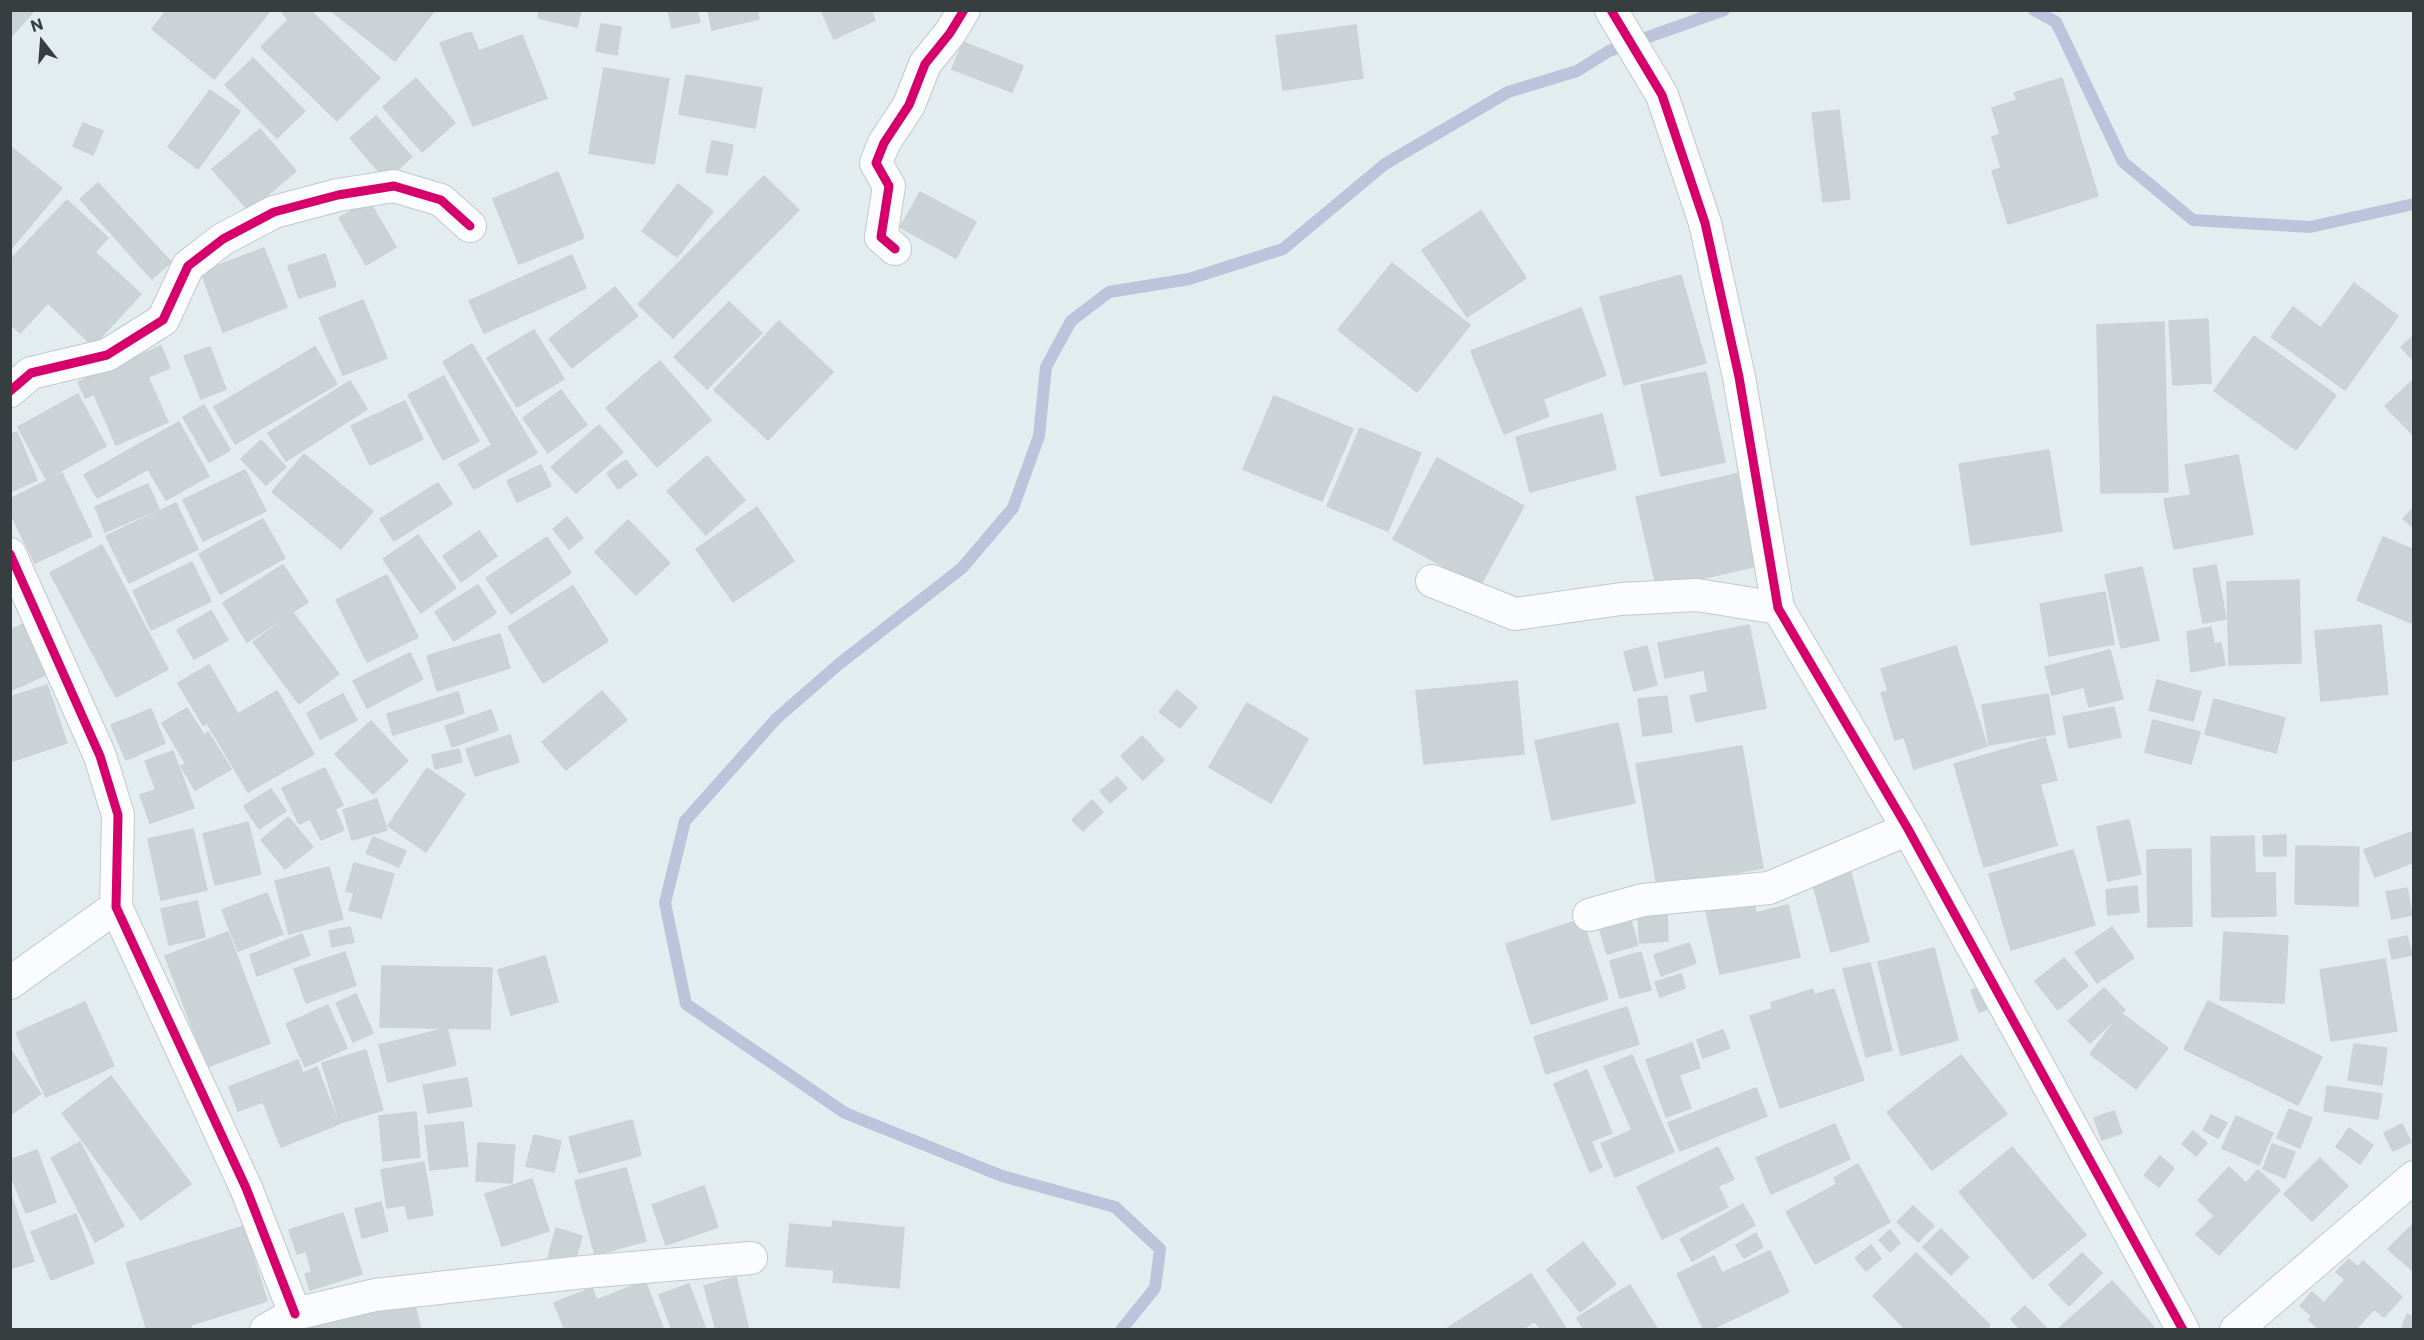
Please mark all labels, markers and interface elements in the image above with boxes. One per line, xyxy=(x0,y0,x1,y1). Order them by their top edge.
north arrow xyxy=(12,12,72,72)
text: N xyxy=(28,13,45,35)

